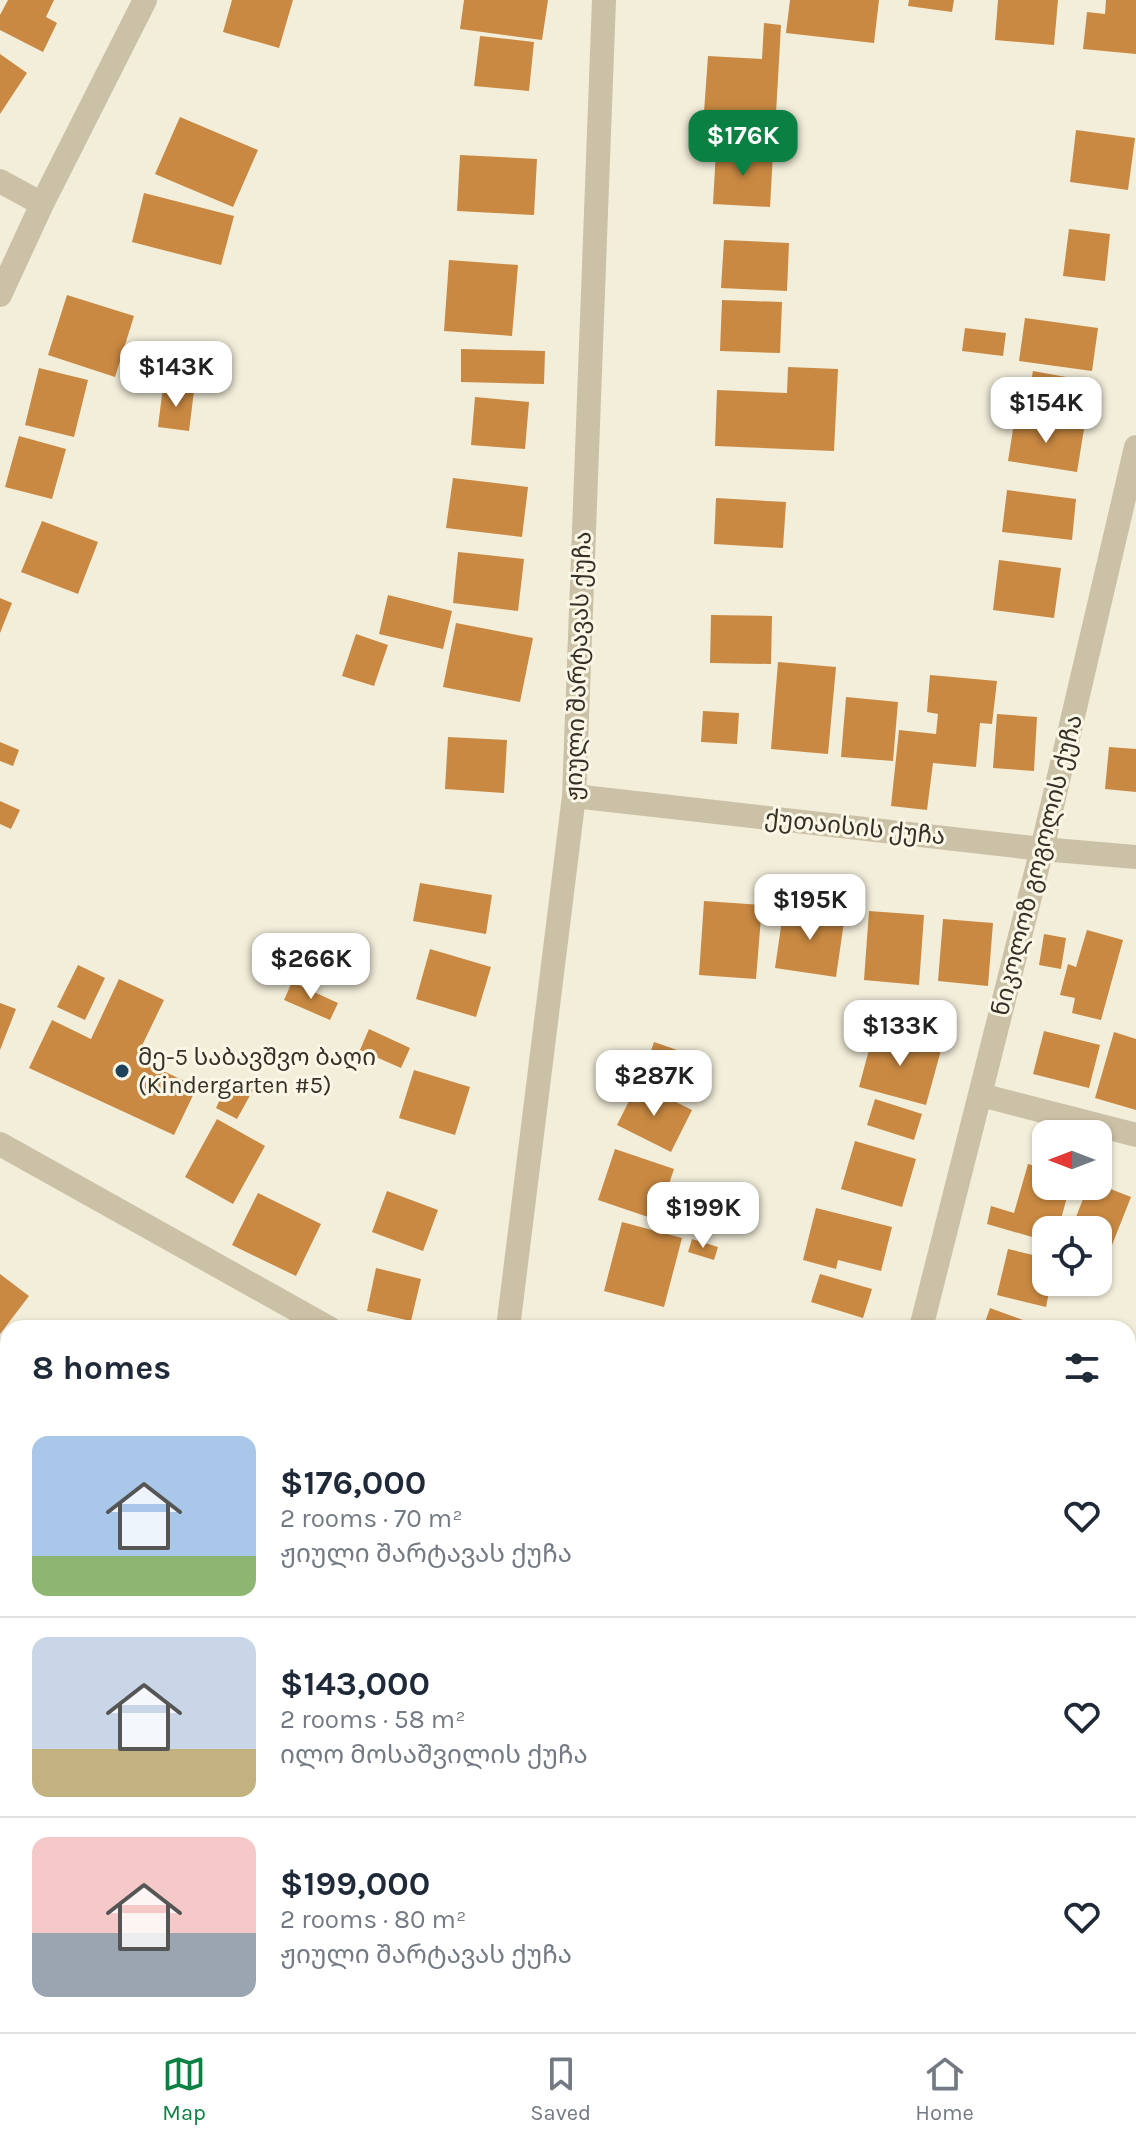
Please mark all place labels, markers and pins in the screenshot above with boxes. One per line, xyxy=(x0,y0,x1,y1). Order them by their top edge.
pin: $176K xyxy=(687,110,799,178)
pin: $143K xyxy=(120,341,232,409)
pin: $154K xyxy=(990,377,1102,445)
pin: $195K xyxy=(754,874,866,942)
pin: $266K xyxy=(255,933,367,1001)
pin: $133K xyxy=(844,1000,956,1068)
place label: მე-5 საბავშვო ბაღი (Kindergarten #5) xyxy=(138,1043,376,1099)
pin: $287K xyxy=(598,1050,710,1118)
marker: მე-5 საბავშვო ბაღი (Kindergarten #5) xyxy=(113,1062,131,1080)
pin: $199K xyxy=(647,1182,759,1250)

